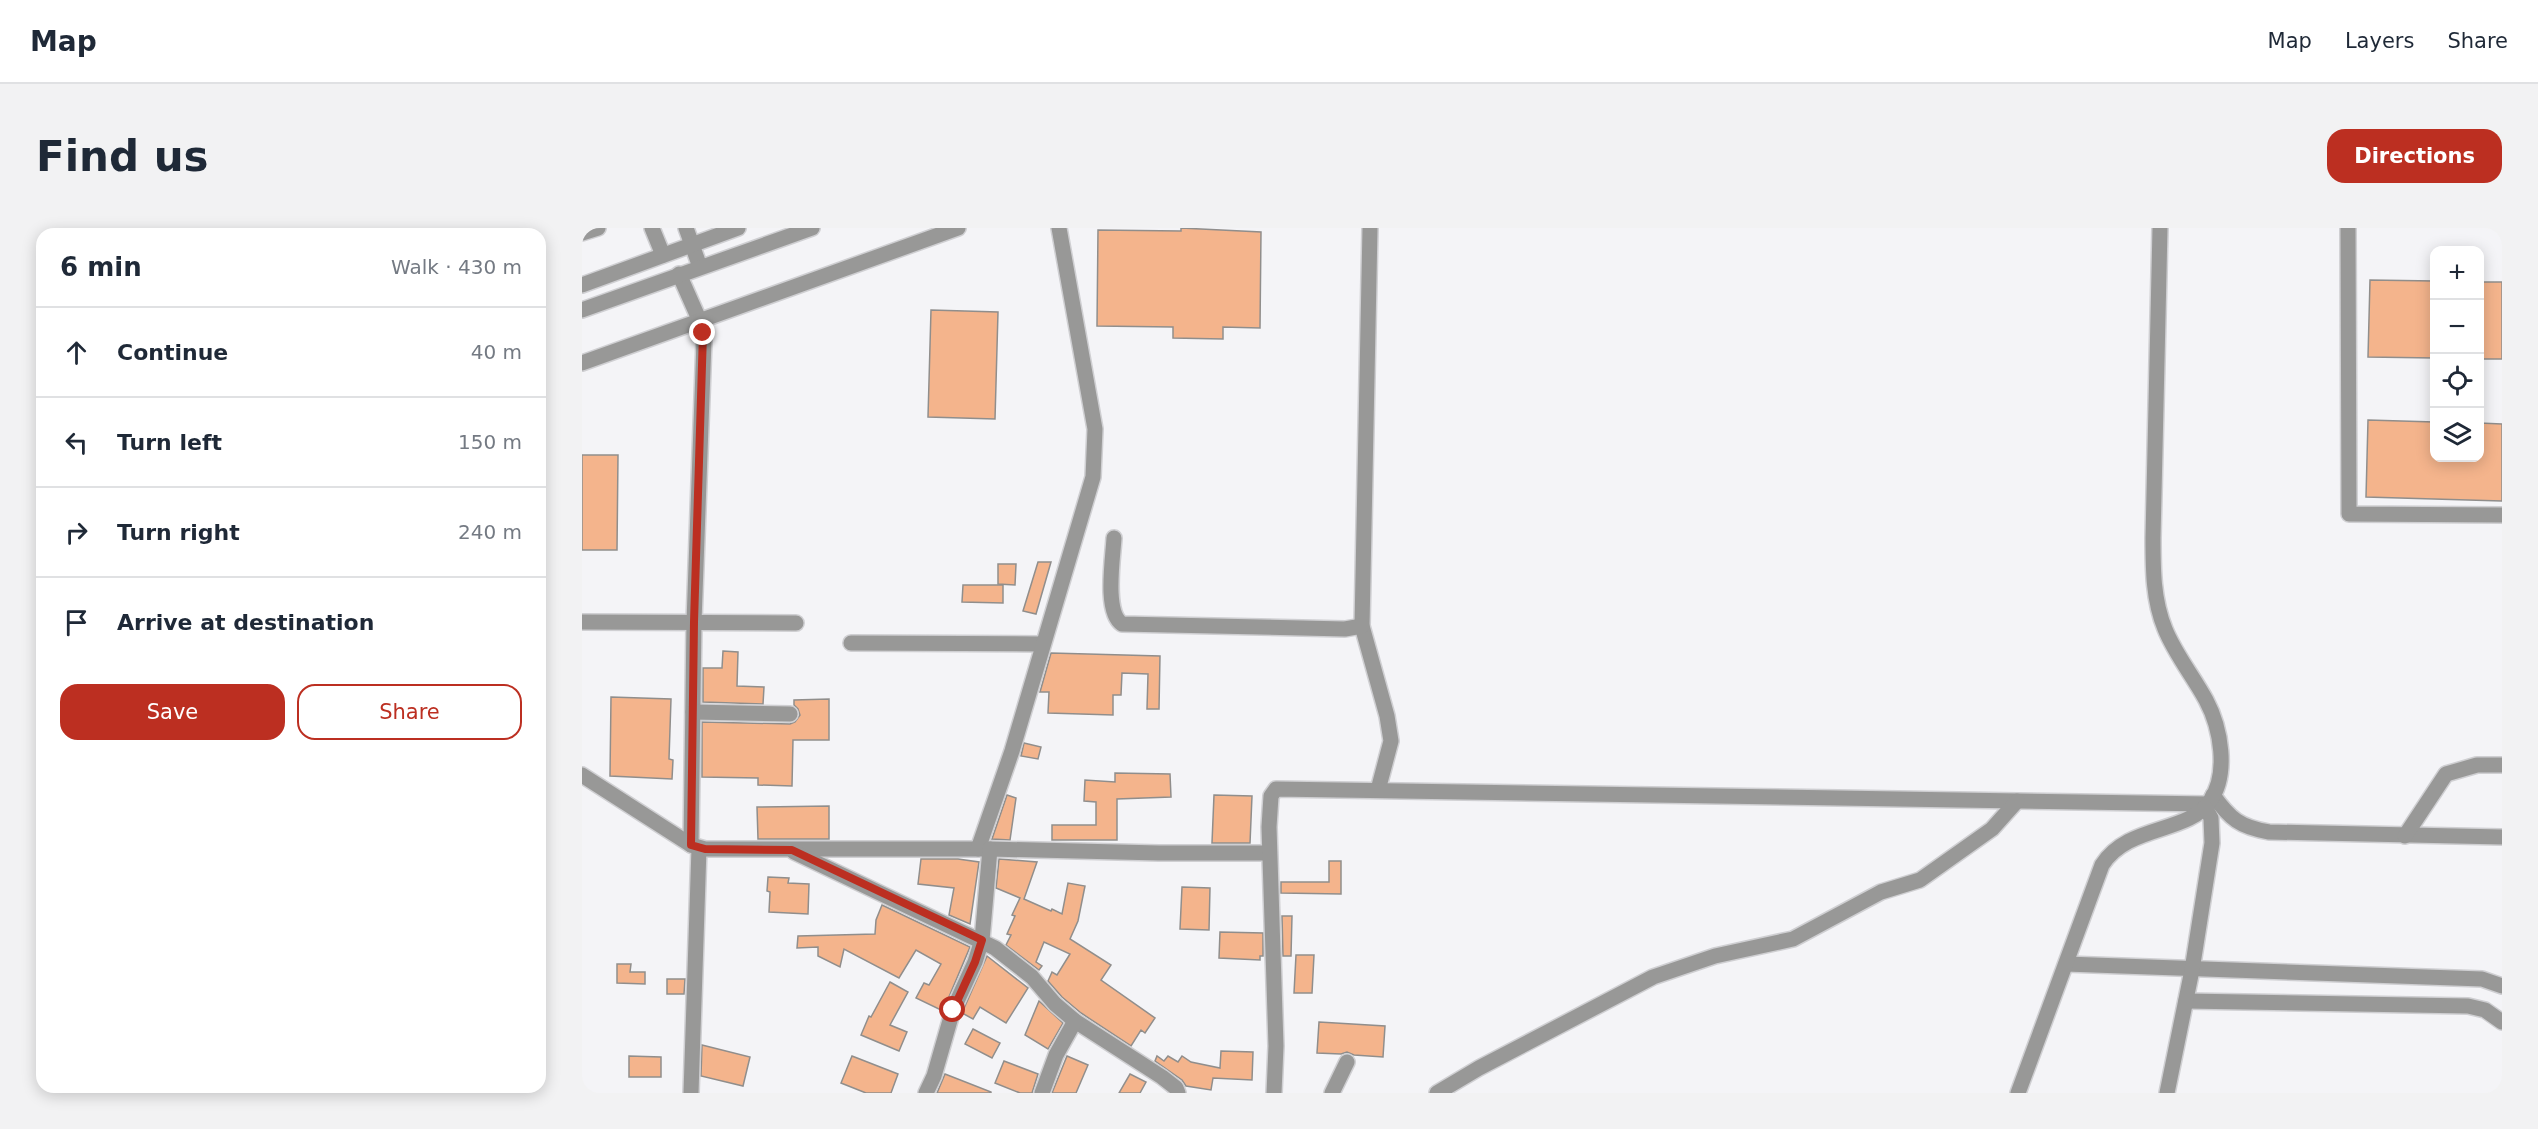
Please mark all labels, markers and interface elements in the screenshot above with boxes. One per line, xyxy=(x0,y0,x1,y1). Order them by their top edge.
text: Map xyxy=(30,25,97,58)
text: Map xyxy=(2268,29,2312,53)
text: Layers xyxy=(2345,29,2414,53)
text: Share xyxy=(2447,29,2508,53)
button: Directions xyxy=(2327,129,2502,183)
text: Find us xyxy=(36,132,209,181)
map controls xyxy=(2430,246,2484,462)
button: + xyxy=(2430,246,2484,300)
text: 6 min xyxy=(60,252,142,282)
text: Walk · 430 m xyxy=(391,255,522,279)
button: − xyxy=(2430,300,2484,354)
route end xyxy=(689,319,715,345)
icon: ahead xyxy=(60,336,93,369)
text: Continue xyxy=(117,340,228,365)
text: 40 m xyxy=(471,340,522,364)
button: locate xyxy=(2430,354,2484,408)
button: layers xyxy=(2430,408,2484,462)
icon: left xyxy=(60,426,93,459)
text: Turn left xyxy=(117,430,222,455)
text: 150 m xyxy=(458,430,522,454)
icon: right xyxy=(60,516,93,549)
text: Turn right xyxy=(117,520,240,545)
text: 240 m xyxy=(458,520,522,544)
icon: arrive xyxy=(60,606,93,639)
text: Arrive at destination xyxy=(117,610,374,635)
button: Save xyxy=(60,684,285,740)
button: Share xyxy=(297,684,522,740)
route start xyxy=(939,996,965,1022)

